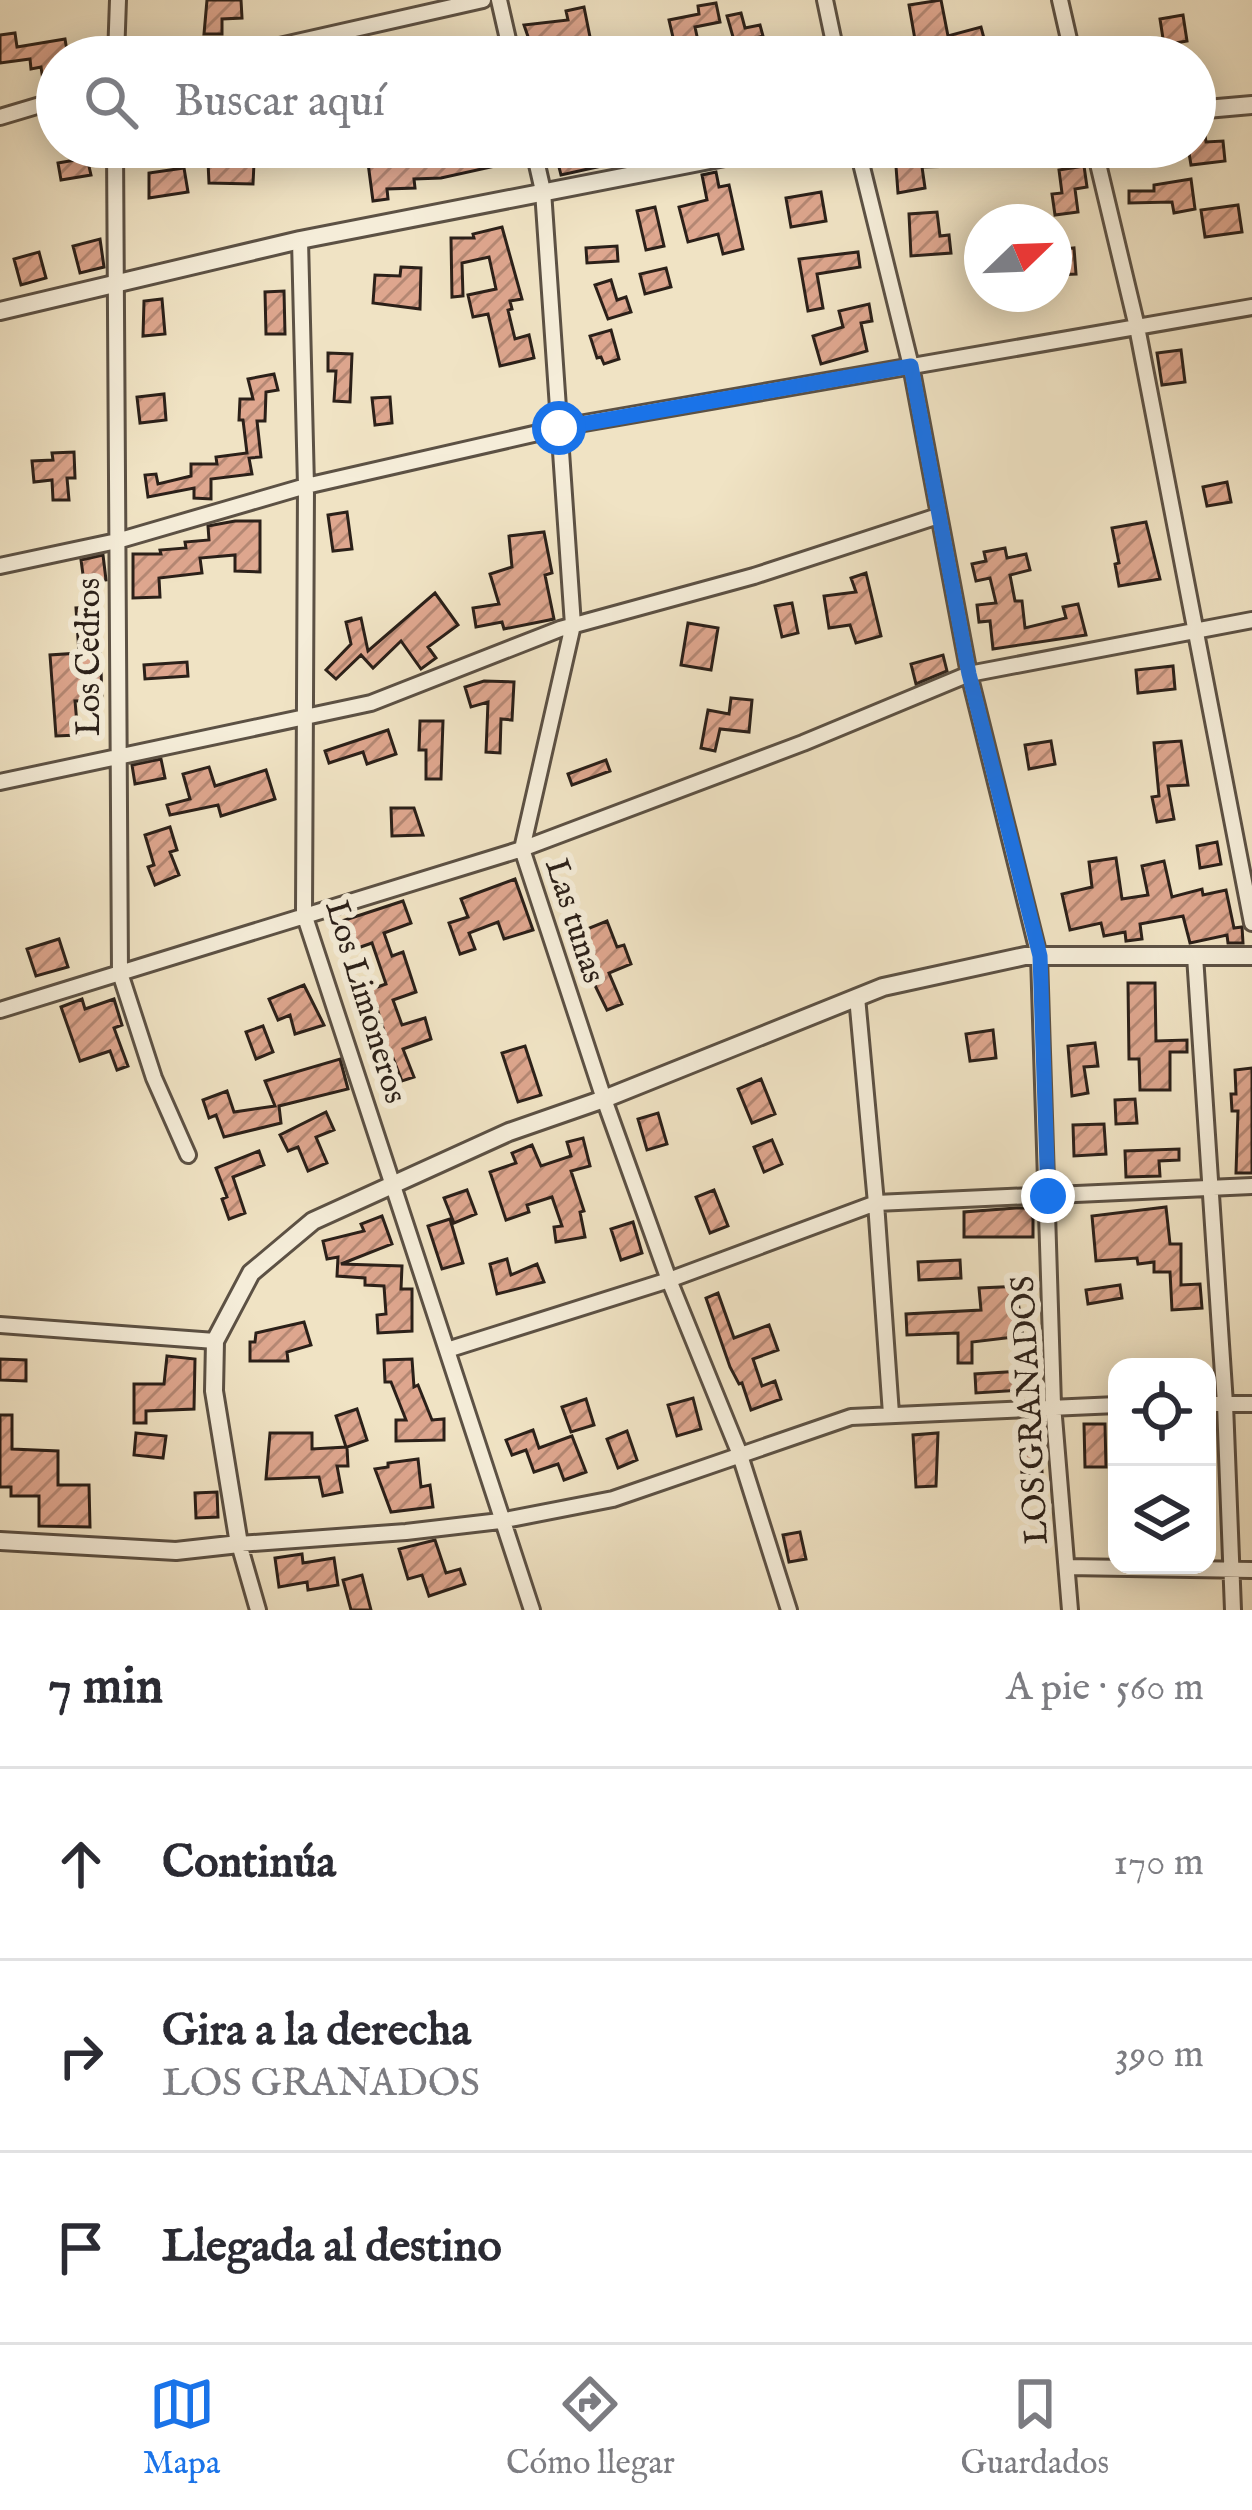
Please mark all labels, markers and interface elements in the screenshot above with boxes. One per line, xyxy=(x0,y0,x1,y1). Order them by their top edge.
search box xyxy=(36,36,1216,168)
icon: search xyxy=(78,69,144,135)
text: Buscar aquí xyxy=(174,74,385,131)
north arrow xyxy=(964,204,1072,312)
route start xyxy=(532,401,586,455)
street label: Los Cedros xyxy=(69,578,111,736)
street label: Las tunas xyxy=(534,853,614,989)
street label: Los Limoneros xyxy=(314,895,416,1109)
route end xyxy=(1021,1169,1075,1223)
street label: LOS GRANADOS xyxy=(1003,1275,1059,1545)
map controls xyxy=(1108,1358,1216,1574)
button: locate xyxy=(1108,1358,1216,1466)
button: layers xyxy=(1108,1466,1216,1574)
text: 7 min xyxy=(48,1656,163,1721)
text: A pie · 560 m xyxy=(1006,1664,1204,1713)
icon: ahead xyxy=(48,1831,114,1897)
text: Continúa xyxy=(162,1835,336,1892)
text: 170 m xyxy=(1113,1839,1204,1888)
text: Gira a la derecha xyxy=(162,2003,471,2060)
icon: right xyxy=(48,2023,114,2089)
text: 390 m xyxy=(1115,2031,1204,2080)
text: LOS GRANADOS xyxy=(162,2060,480,2109)
icon: arrive xyxy=(48,2215,114,2281)
text: Llegada al destino xyxy=(162,2219,502,2276)
tab: Mapa xyxy=(143,2371,220,2485)
tab: Cómo llegar xyxy=(506,2371,675,2485)
tab: Guardados xyxy=(961,2371,1109,2485)

